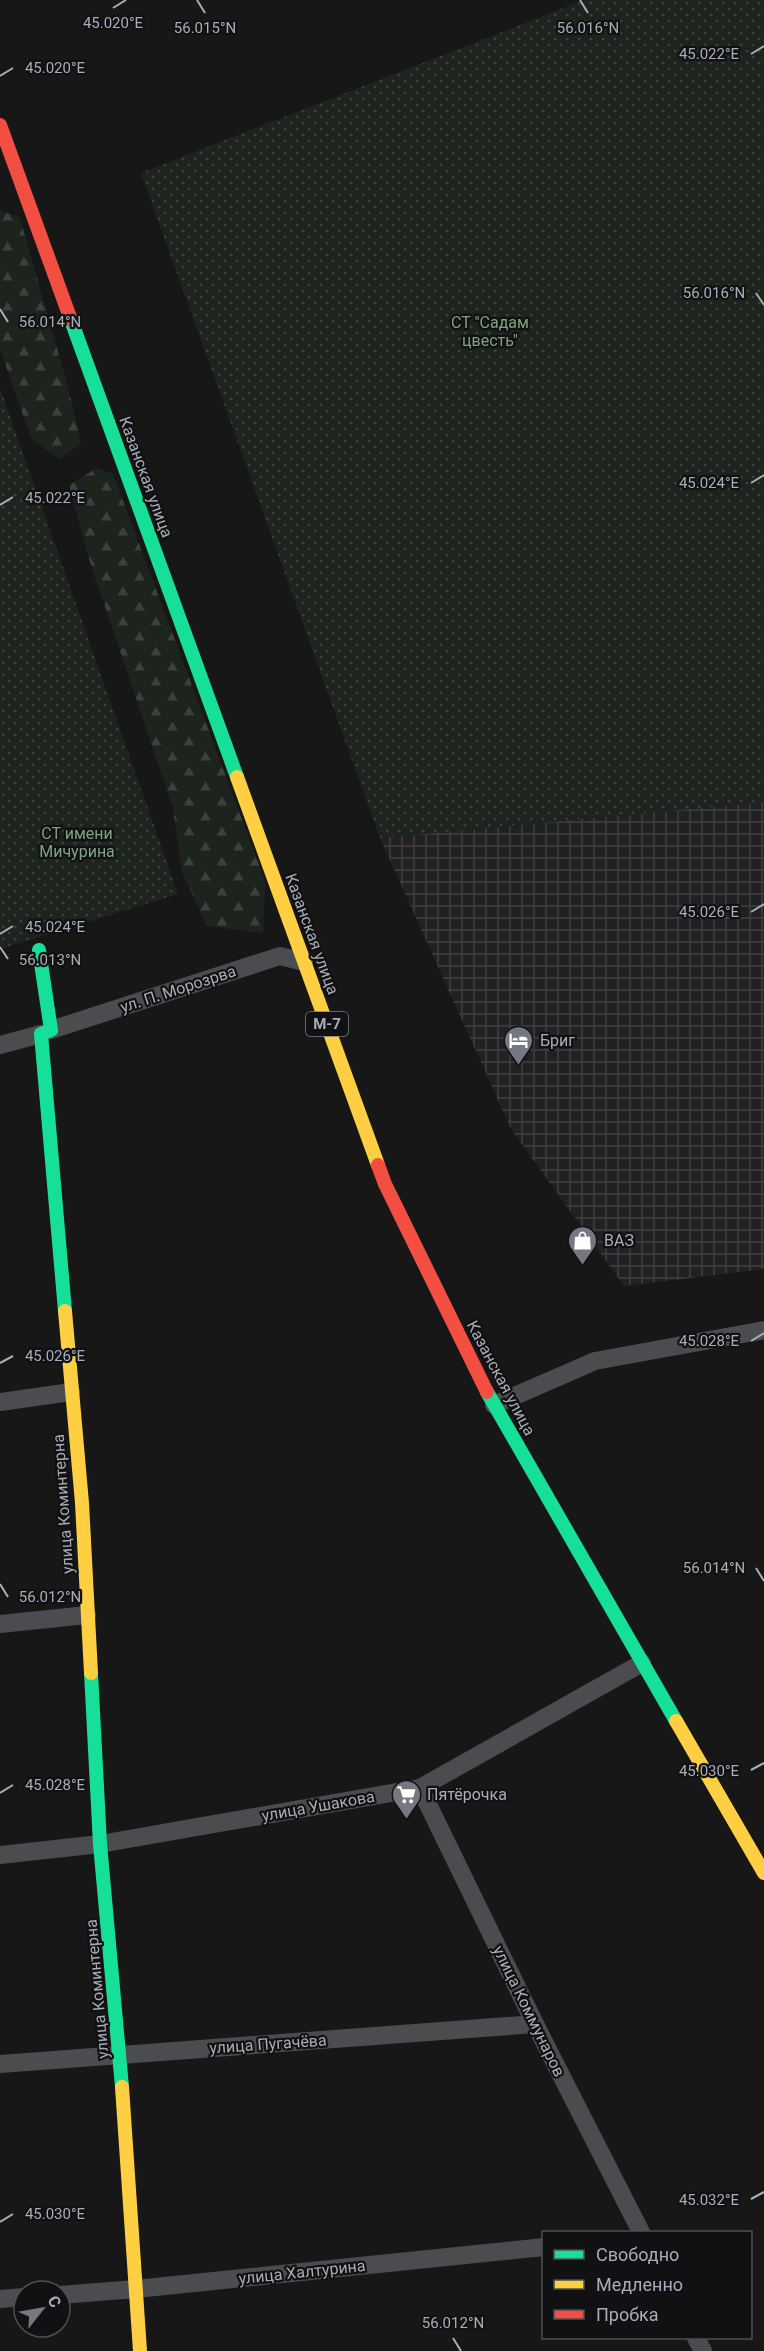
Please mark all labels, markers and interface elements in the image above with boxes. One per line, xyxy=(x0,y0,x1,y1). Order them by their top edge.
text: 45.020°E xyxy=(83,14,144,32)
text: 56.015°N xyxy=(174,19,236,37)
text: 56.016°N xyxy=(557,19,619,37)
text: 45.022°E xyxy=(679,45,740,63)
text: 45.020°E xyxy=(25,59,86,77)
text: 56.016°N xyxy=(683,284,745,302)
text: 56.014°N xyxy=(19,313,81,331)
park label: СТ "Садам цвесть" xyxy=(451,313,529,350)
street label: Казанская улица xyxy=(115,414,177,540)
text: 45.024°E xyxy=(679,474,740,492)
text: 45.022°E xyxy=(25,489,86,507)
park label: СТ имени Мичурина xyxy=(39,824,115,861)
street label: Казанская улица xyxy=(281,871,343,997)
text: 45.026°E xyxy=(679,903,740,921)
text: 45.024°E xyxy=(25,918,86,936)
text: 56.013°N xyxy=(19,951,81,969)
street label: ул. П. Морозрва xyxy=(118,961,238,1017)
road number: М-7 xyxy=(306,1012,348,1036)
hotel icon: Бриг xyxy=(503,1024,535,1066)
place label: Бриг xyxy=(540,1031,575,1050)
shop icon: ВАЗ xyxy=(567,1224,599,1266)
place label: ВАЗ xyxy=(604,1231,634,1250)
street label: Казанская улица xyxy=(463,1317,539,1439)
text: 45.028°E xyxy=(679,1332,740,1350)
text: 45.026°E xyxy=(25,1347,86,1365)
street label: улица Коминтерна xyxy=(49,1434,77,1574)
text: 56.014°N xyxy=(683,1559,745,1577)
text: 56.012°N xyxy=(19,1588,81,1606)
text: 45.030°E xyxy=(679,1762,740,1780)
text: 45.028°E xyxy=(25,1776,86,1794)
supermarket icon: Пятёрочка xyxy=(390,1778,422,1820)
place label: Пятёрочка xyxy=(427,1785,507,1804)
street label: улица Ушакова xyxy=(260,1787,376,1825)
street label: улица Коминтерна xyxy=(81,1918,113,2060)
street label: улица Коммунаров xyxy=(489,1942,569,2080)
street label: улица Пугачёва xyxy=(209,2030,327,2058)
text: 45.032°E xyxy=(679,2191,740,2209)
text: 45.030°E xyxy=(25,2205,86,2223)
legend xyxy=(542,2231,752,2339)
text: Свободно xyxy=(596,2244,679,2265)
street label: улица Халтурина xyxy=(238,2256,366,2288)
text: Медленно xyxy=(596,2274,683,2295)
north arrow xyxy=(12,2279,72,2339)
text: С xyxy=(44,2292,65,2311)
text: Пробка xyxy=(596,2304,659,2325)
text: 56.012°N xyxy=(422,2314,484,2332)

